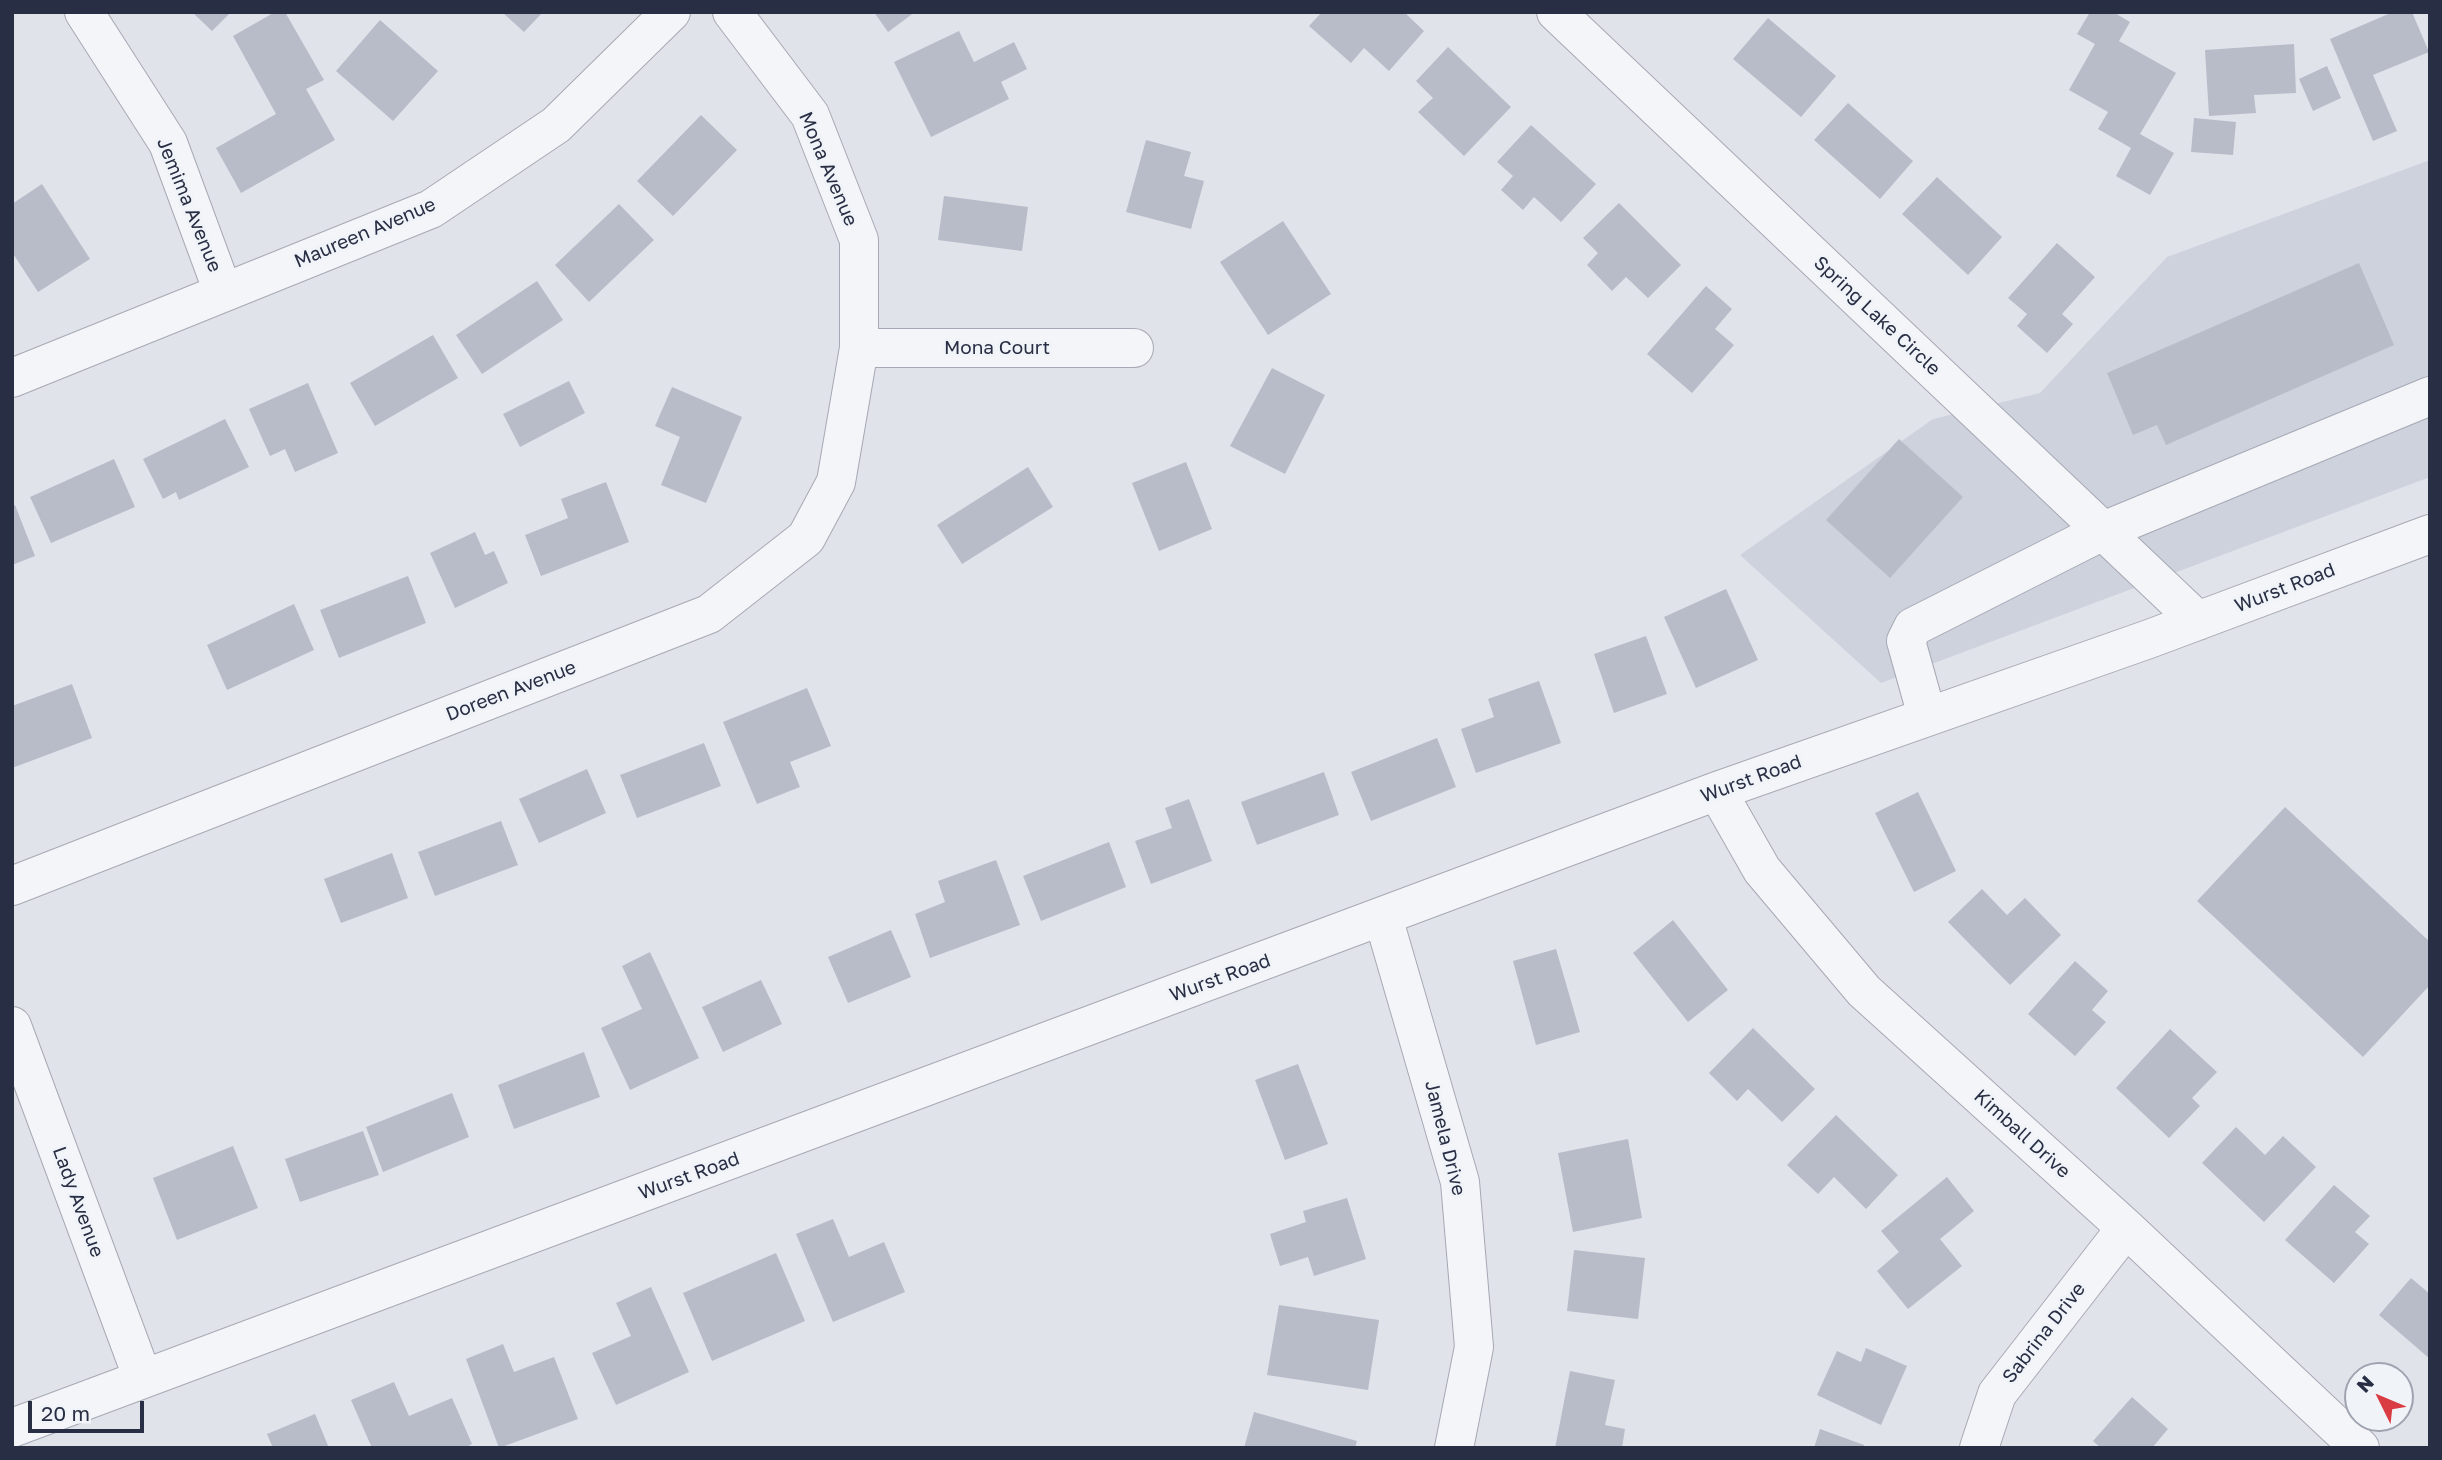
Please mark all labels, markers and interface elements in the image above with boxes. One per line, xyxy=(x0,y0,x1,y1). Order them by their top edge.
street label: Mona Avenue xyxy=(794,108,862,230)
street label: Jemima Avenue xyxy=(152,135,226,275)
street label: Maureen Avenue xyxy=(291,193,439,273)
street label: Spring Lake Circle xyxy=(1809,251,1945,381)
street label: Mona Court xyxy=(944,337,1050,359)
street label: Wurst Road xyxy=(2232,558,2338,618)
street label: Doreen Avenue xyxy=(443,656,579,726)
street label: Wurst Road xyxy=(1697,750,1805,808)
street label: Wurst Road xyxy=(1166,949,1274,1007)
street label: Jamela Drive xyxy=(1420,1078,1470,1198)
street label: Kimball Drive xyxy=(1969,1085,2075,1183)
street label: Lady Avenue xyxy=(47,1144,109,1260)
street label: Wurst Road xyxy=(635,1147,743,1205)
street label: Sabrina Drive xyxy=(1998,1278,2090,1388)
north arrow xyxy=(2344,1362,2414,1432)
text: N xyxy=(2351,1371,2378,1397)
scale bar xyxy=(32,1386,147,1430)
text: 20 m xyxy=(41,1400,90,1426)

